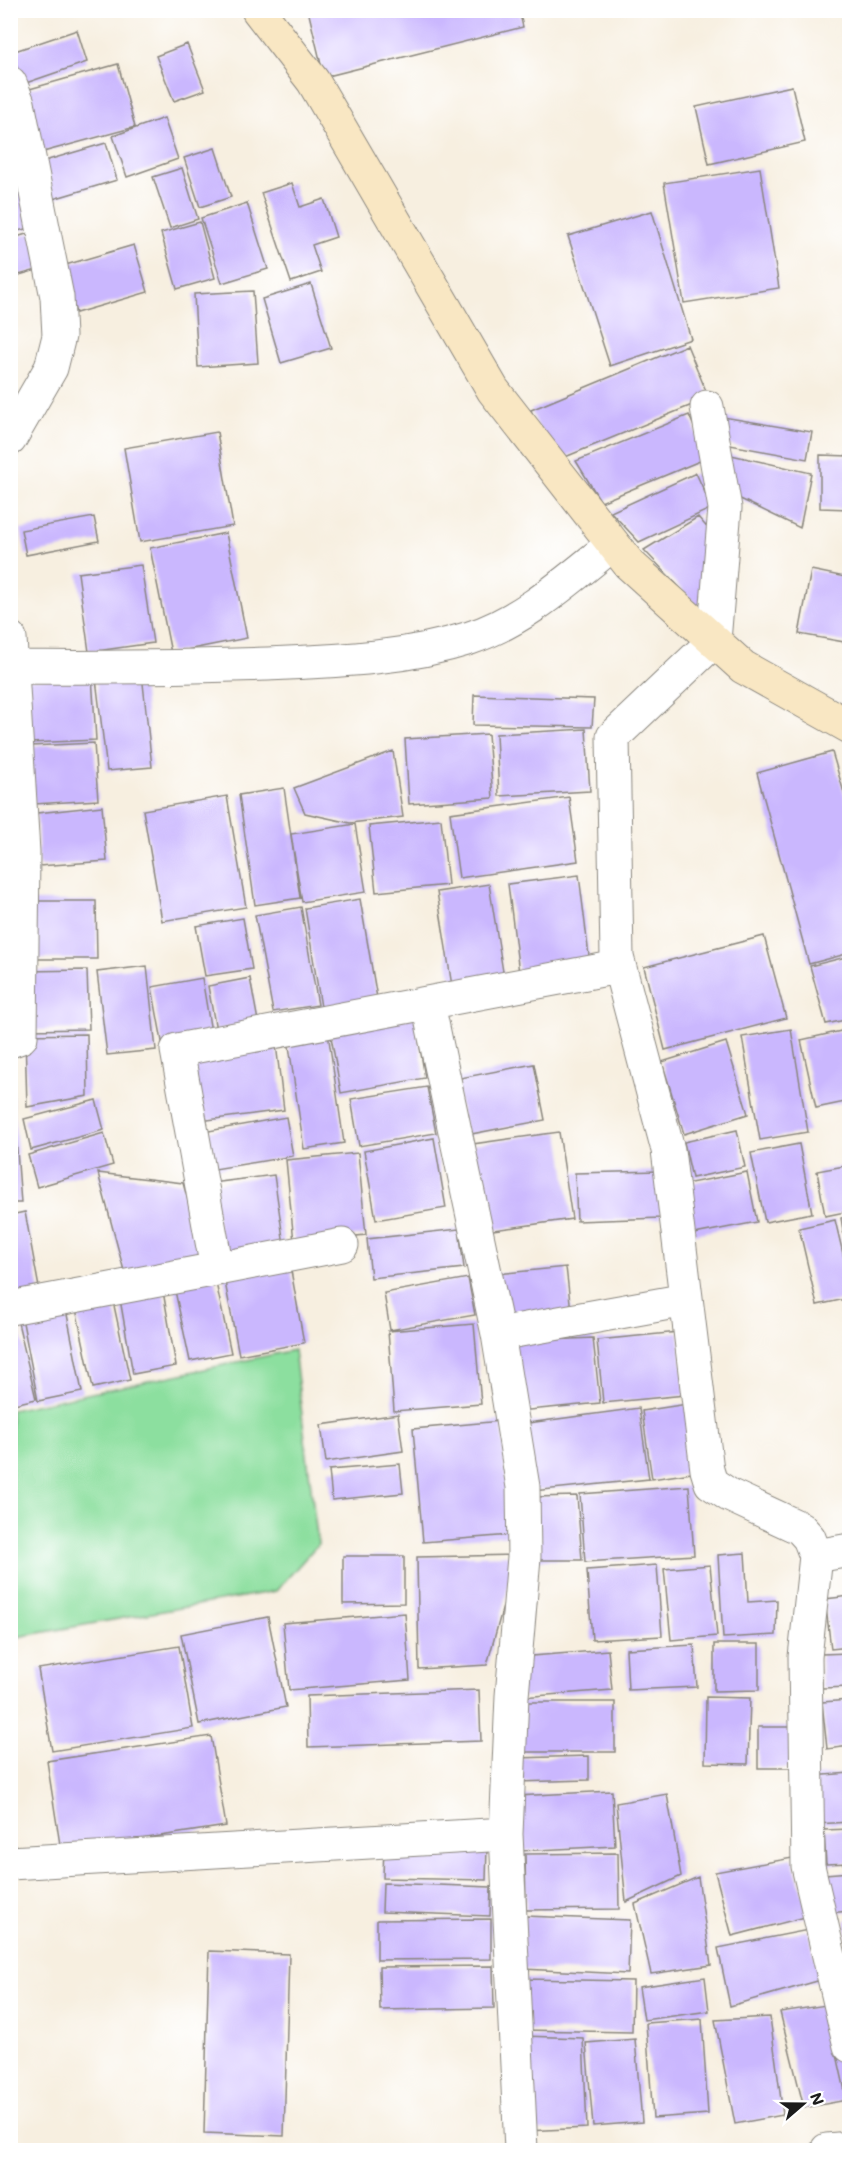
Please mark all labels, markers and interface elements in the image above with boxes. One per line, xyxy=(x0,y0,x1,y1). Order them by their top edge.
north arrow xyxy=(773,2074,833,2134)
text: N xyxy=(806,2089,830,2108)

